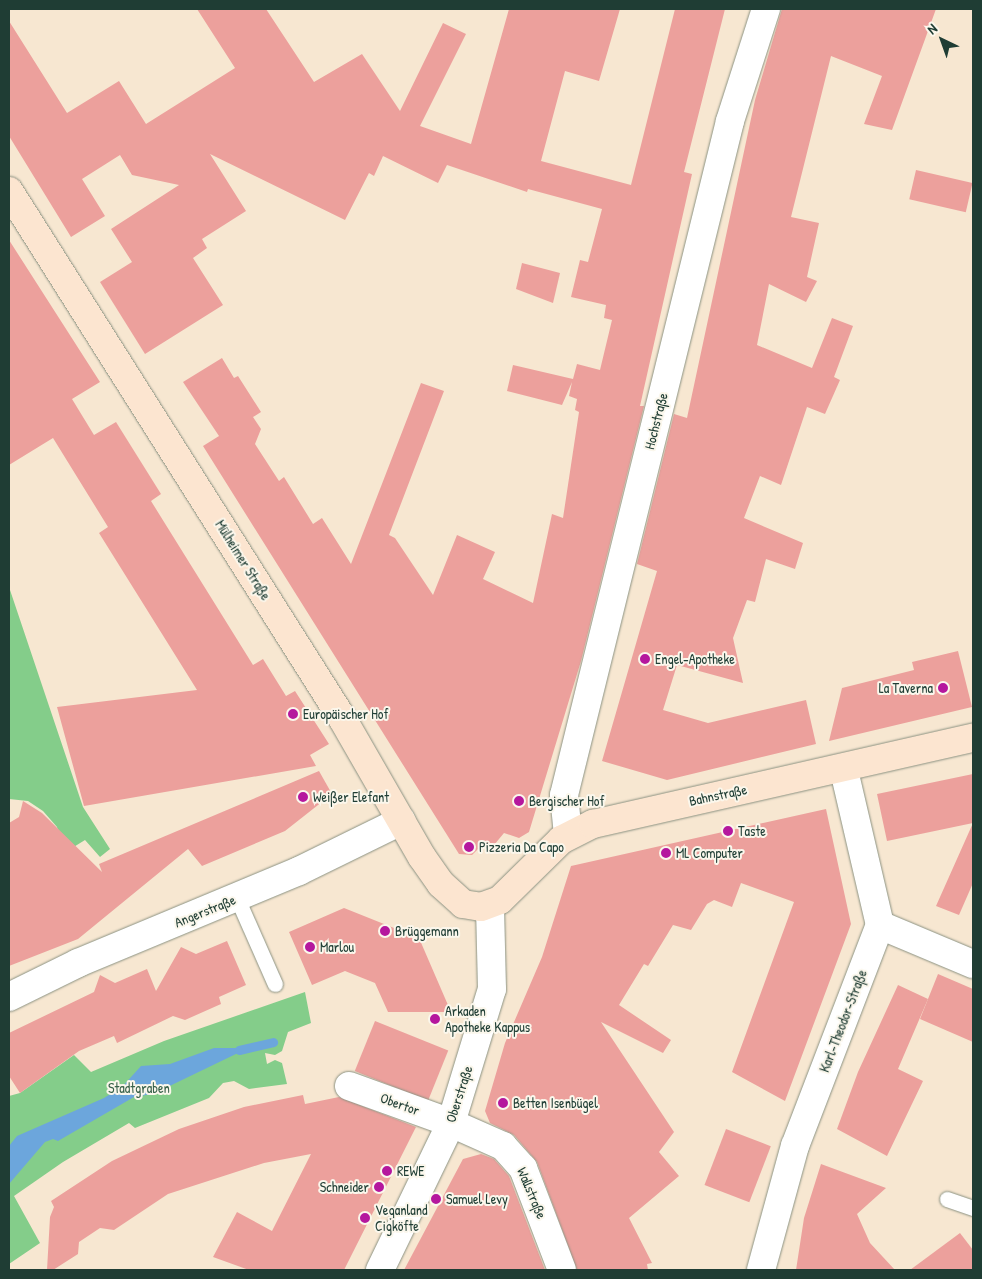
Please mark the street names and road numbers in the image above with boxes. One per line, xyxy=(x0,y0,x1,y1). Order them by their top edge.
street label: Hochstraße xyxy=(641,391,671,451)
street label: Mülheimer Straße xyxy=(212,517,274,603)
street label: Bahnstraße xyxy=(687,781,749,809)
street label: Angerstraße xyxy=(172,891,238,931)
street label: Karl-Theodor-Straße xyxy=(816,967,870,1075)
street label: Oberstraße xyxy=(442,1064,476,1124)
street label: Obertor xyxy=(378,1089,422,1119)
street label: Wallstraße xyxy=(514,1165,550,1221)

